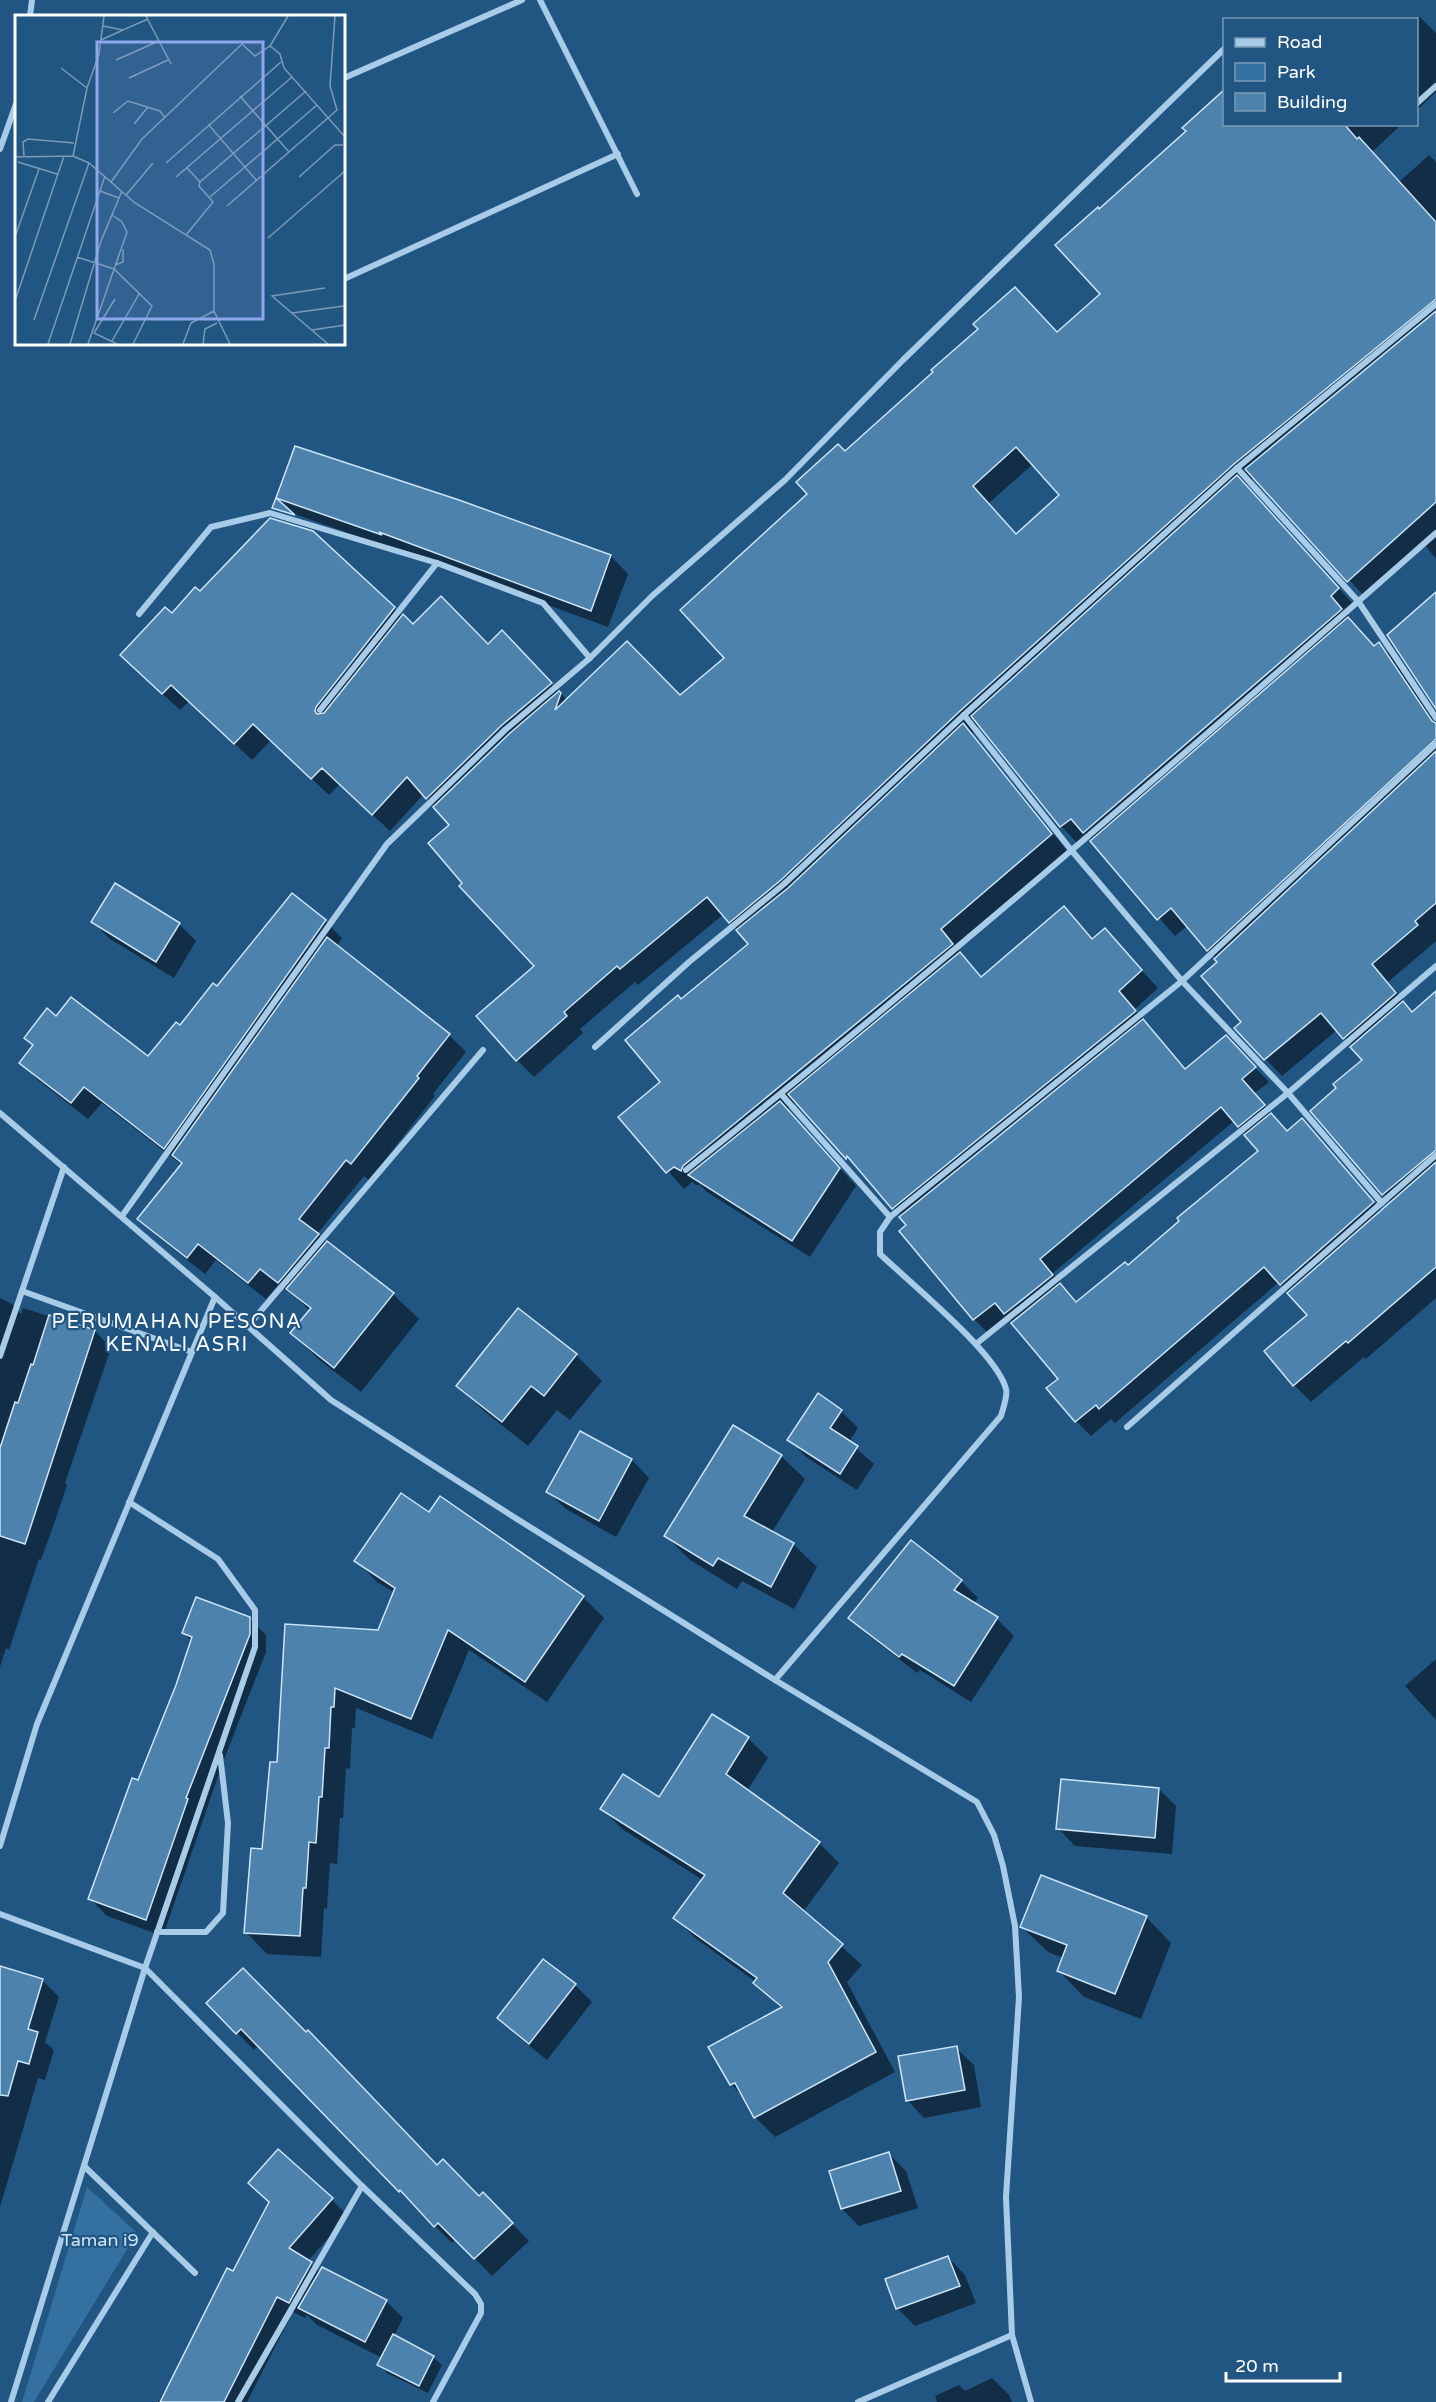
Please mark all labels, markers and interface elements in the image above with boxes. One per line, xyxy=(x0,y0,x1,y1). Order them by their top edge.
inset map xyxy=(15,15,345,345)
legend xyxy=(1223,18,1418,126)
text: Road xyxy=(1277,31,1322,53)
text: Park xyxy=(1277,61,1316,83)
text: Building xyxy=(1277,91,1347,113)
district label: PERUMAHAN PESONA KENALI ASRI xyxy=(52,1310,302,1357)
park label: Taman i9 xyxy=(61,2229,139,2251)
scale bar xyxy=(1226,2345,1340,2383)
text: 20 m xyxy=(1235,2355,1279,2377)

